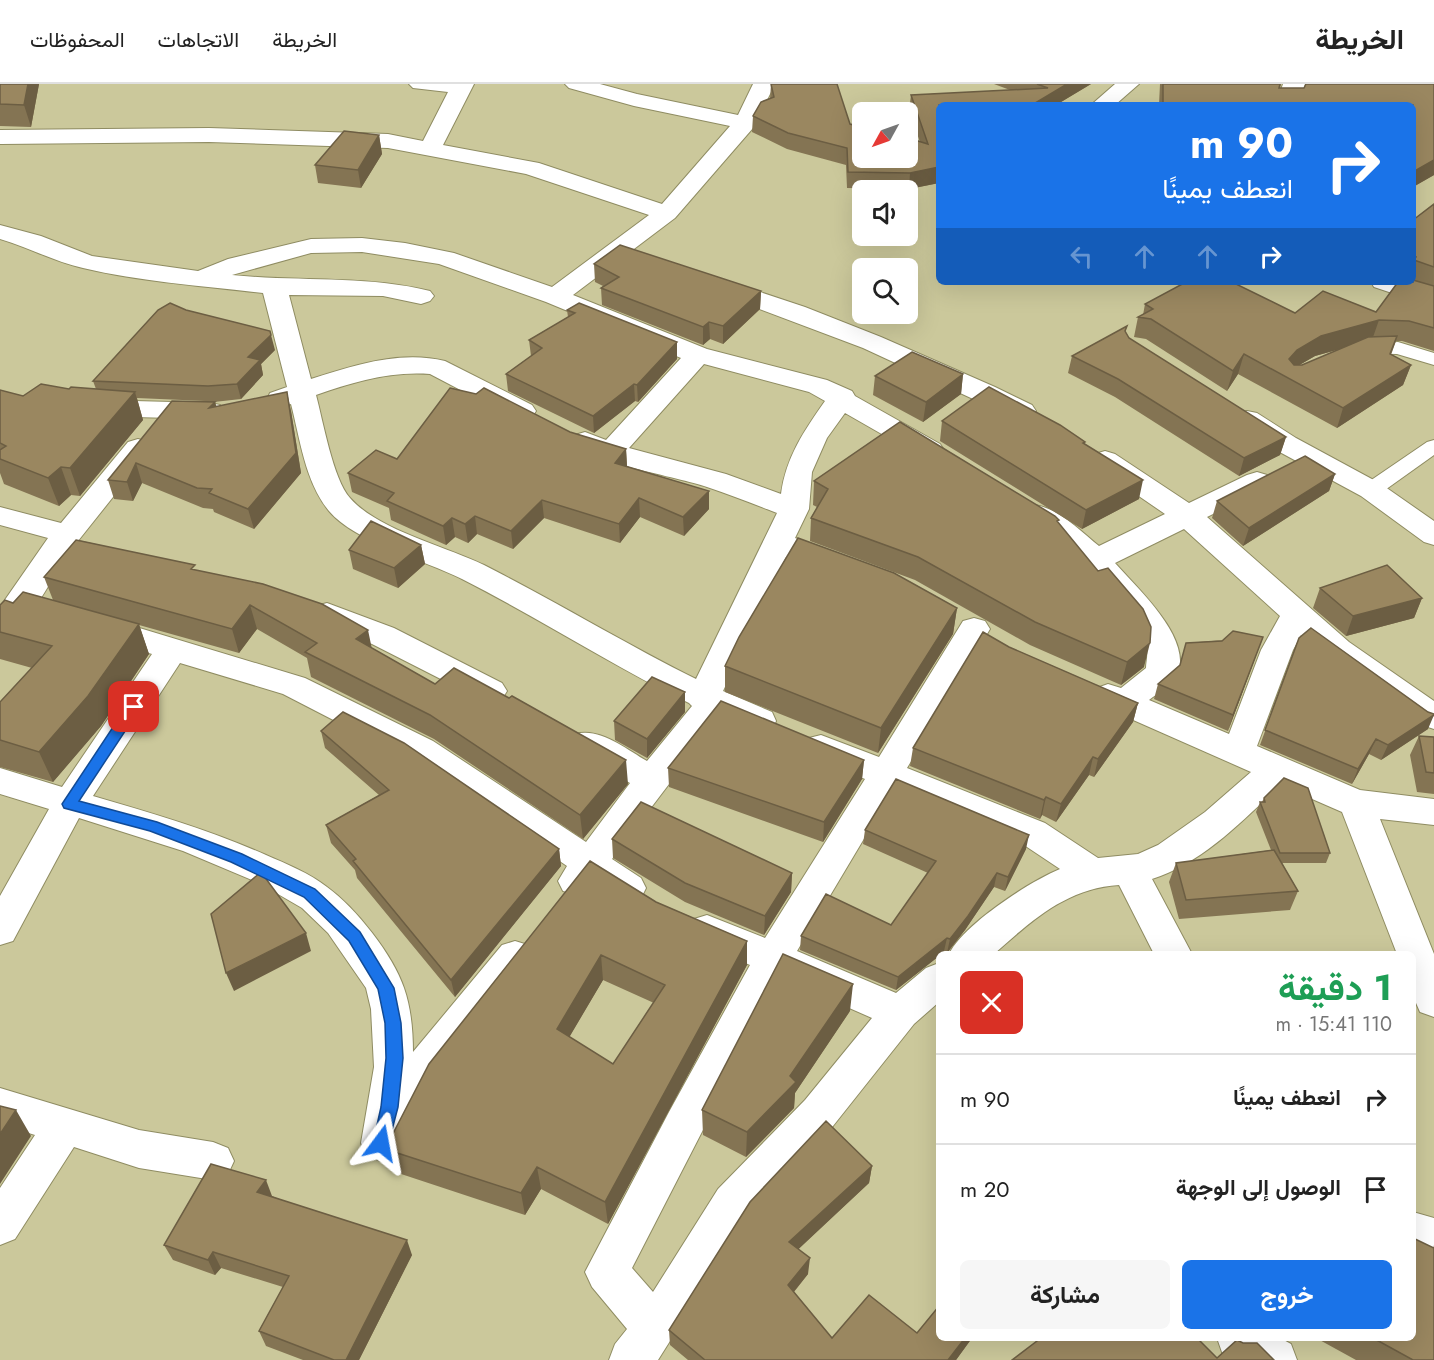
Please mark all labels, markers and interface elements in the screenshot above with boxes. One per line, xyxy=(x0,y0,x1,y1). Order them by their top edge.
text: الخريطة xyxy=(1315,19,1404,60)
text: المحفوظات xyxy=(30,25,125,55)
text: الاتجاهات xyxy=(158,25,239,55)
text: الخريطة xyxy=(272,25,337,55)
north arrow xyxy=(852,102,918,168)
map controls xyxy=(852,102,918,324)
text: 90 m xyxy=(1190,113,1293,174)
icon: right xyxy=(1314,126,1392,204)
text: انعطف يمينًا xyxy=(1162,169,1293,208)
button: sound xyxy=(852,180,918,246)
icon: left xyxy=(1065,240,1098,273)
icon: ahead xyxy=(1128,240,1161,273)
icon: ahead xyxy=(1191,240,1224,273)
icon: right xyxy=(1254,240,1287,273)
button: search xyxy=(852,258,918,324)
pin xyxy=(108,681,159,732)
icon: arrive xyxy=(117,690,150,723)
text: 1 دقيقة xyxy=(1278,961,1392,1013)
button: close xyxy=(960,971,1023,1034)
text: 110 m · 15:41 xyxy=(1275,1010,1392,1039)
text: انعطف يمينًا xyxy=(1233,1081,1341,1113)
text: 90 m xyxy=(960,1083,1010,1115)
icon: right xyxy=(1359,1083,1392,1116)
position arrow xyxy=(349,1111,413,1175)
text: الوصول إلى الوجهة xyxy=(1176,1171,1341,1203)
text: 20 m xyxy=(960,1173,1010,1205)
icon: arrive xyxy=(1359,1173,1392,1206)
button: مشاركة xyxy=(960,1260,1170,1329)
button: خروج xyxy=(1182,1260,1392,1329)

